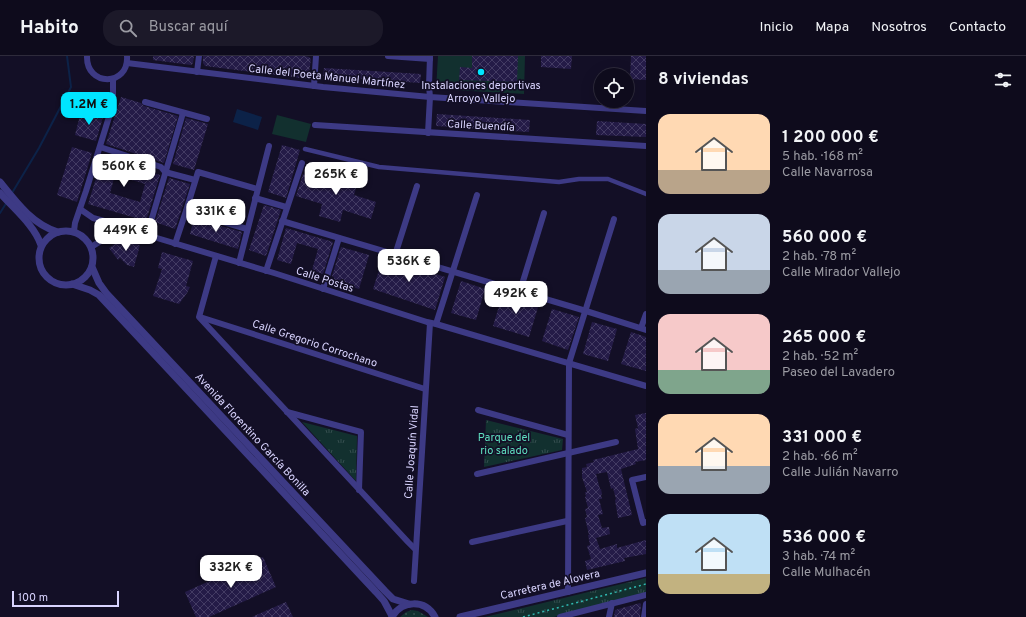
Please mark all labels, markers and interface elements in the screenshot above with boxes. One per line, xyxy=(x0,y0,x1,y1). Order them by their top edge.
search box xyxy=(103,10,383,46)
text: Habito xyxy=(20,16,79,40)
icon: search xyxy=(117,17,139,39)
text: Buscar aquí xyxy=(149,18,228,37)
text: Inicio xyxy=(760,19,793,36)
text: Mapa xyxy=(815,19,849,36)
text: Nosotros xyxy=(871,19,927,36)
text: Contacto xyxy=(949,19,1006,36)
street label: Calle del Poeta Manuel Martínez xyxy=(248,62,406,92)
marker: Instalaciones deportivas Arroyo Vallejo xyxy=(476,67,486,77)
map controls xyxy=(594,68,634,108)
button: locate xyxy=(594,68,634,108)
text: 8 viviendas xyxy=(658,69,749,91)
icon: filters xyxy=(992,69,1014,91)
place label: Instalaciones deportivas Arroyo Vallejo xyxy=(421,79,541,106)
pin: 1.2M € xyxy=(56,92,122,126)
text: 1.2M € xyxy=(70,97,108,113)
street label: Calle Buendía xyxy=(447,117,515,135)
text: 1 200 000 € xyxy=(782,127,879,149)
icon: home xyxy=(690,130,738,178)
text: 5 hab. · 168 m² xyxy=(782,149,863,165)
pin: 560K € xyxy=(91,154,157,188)
text: 560K € xyxy=(101,159,147,175)
pin: 265K € xyxy=(303,162,369,196)
text: Calle Navarrosa xyxy=(782,165,873,181)
text: 265K € xyxy=(314,167,358,183)
pin: 331K € xyxy=(183,199,249,233)
text: 331K € xyxy=(195,204,237,220)
pin: 449K € xyxy=(93,218,159,252)
text: 449K € xyxy=(103,223,149,239)
text: 560 000 € xyxy=(782,227,867,249)
icon: home xyxy=(690,230,738,278)
pin: 536K € xyxy=(376,249,442,283)
text: 2 hab. · 78 m² xyxy=(782,249,856,265)
text: 536K € xyxy=(387,254,431,270)
street label: Calle Postas xyxy=(294,264,355,296)
text: Calle Mirador Vallejo xyxy=(782,265,901,281)
pin: 492K € xyxy=(483,281,549,315)
text: 492K € xyxy=(493,286,539,302)
street label: Calle Gregorio Corrochano xyxy=(250,317,379,371)
text: 265 000 € xyxy=(782,327,866,349)
icon: home xyxy=(690,330,738,378)
text: 2 hab. · 52 m² xyxy=(782,349,858,365)
text: Paseo del Lavadero xyxy=(782,365,895,381)
street label: Avenida Florentino García Bonilla xyxy=(192,370,313,499)
street label: Calle Joaquín Vidal xyxy=(402,405,422,499)
text: 331 000 € xyxy=(782,427,862,449)
icon: home xyxy=(690,430,738,478)
park label: Parque del rio salado xyxy=(478,431,530,458)
text: 2 hab. · 66 m² xyxy=(782,449,858,465)
text: Calle Julián Navarro xyxy=(782,465,898,481)
text: 536 000 € xyxy=(782,527,866,549)
icon: home xyxy=(690,530,738,578)
text: 3 hab. · 74 m² xyxy=(782,549,855,565)
pin: 332K € xyxy=(198,555,264,589)
text: 332K € xyxy=(209,560,253,576)
text: Calle Mulhacén xyxy=(782,565,871,581)
street label: Carretera de Alovera xyxy=(499,567,602,603)
scale bar xyxy=(12,589,119,608)
text: 100 m xyxy=(18,591,48,605)

